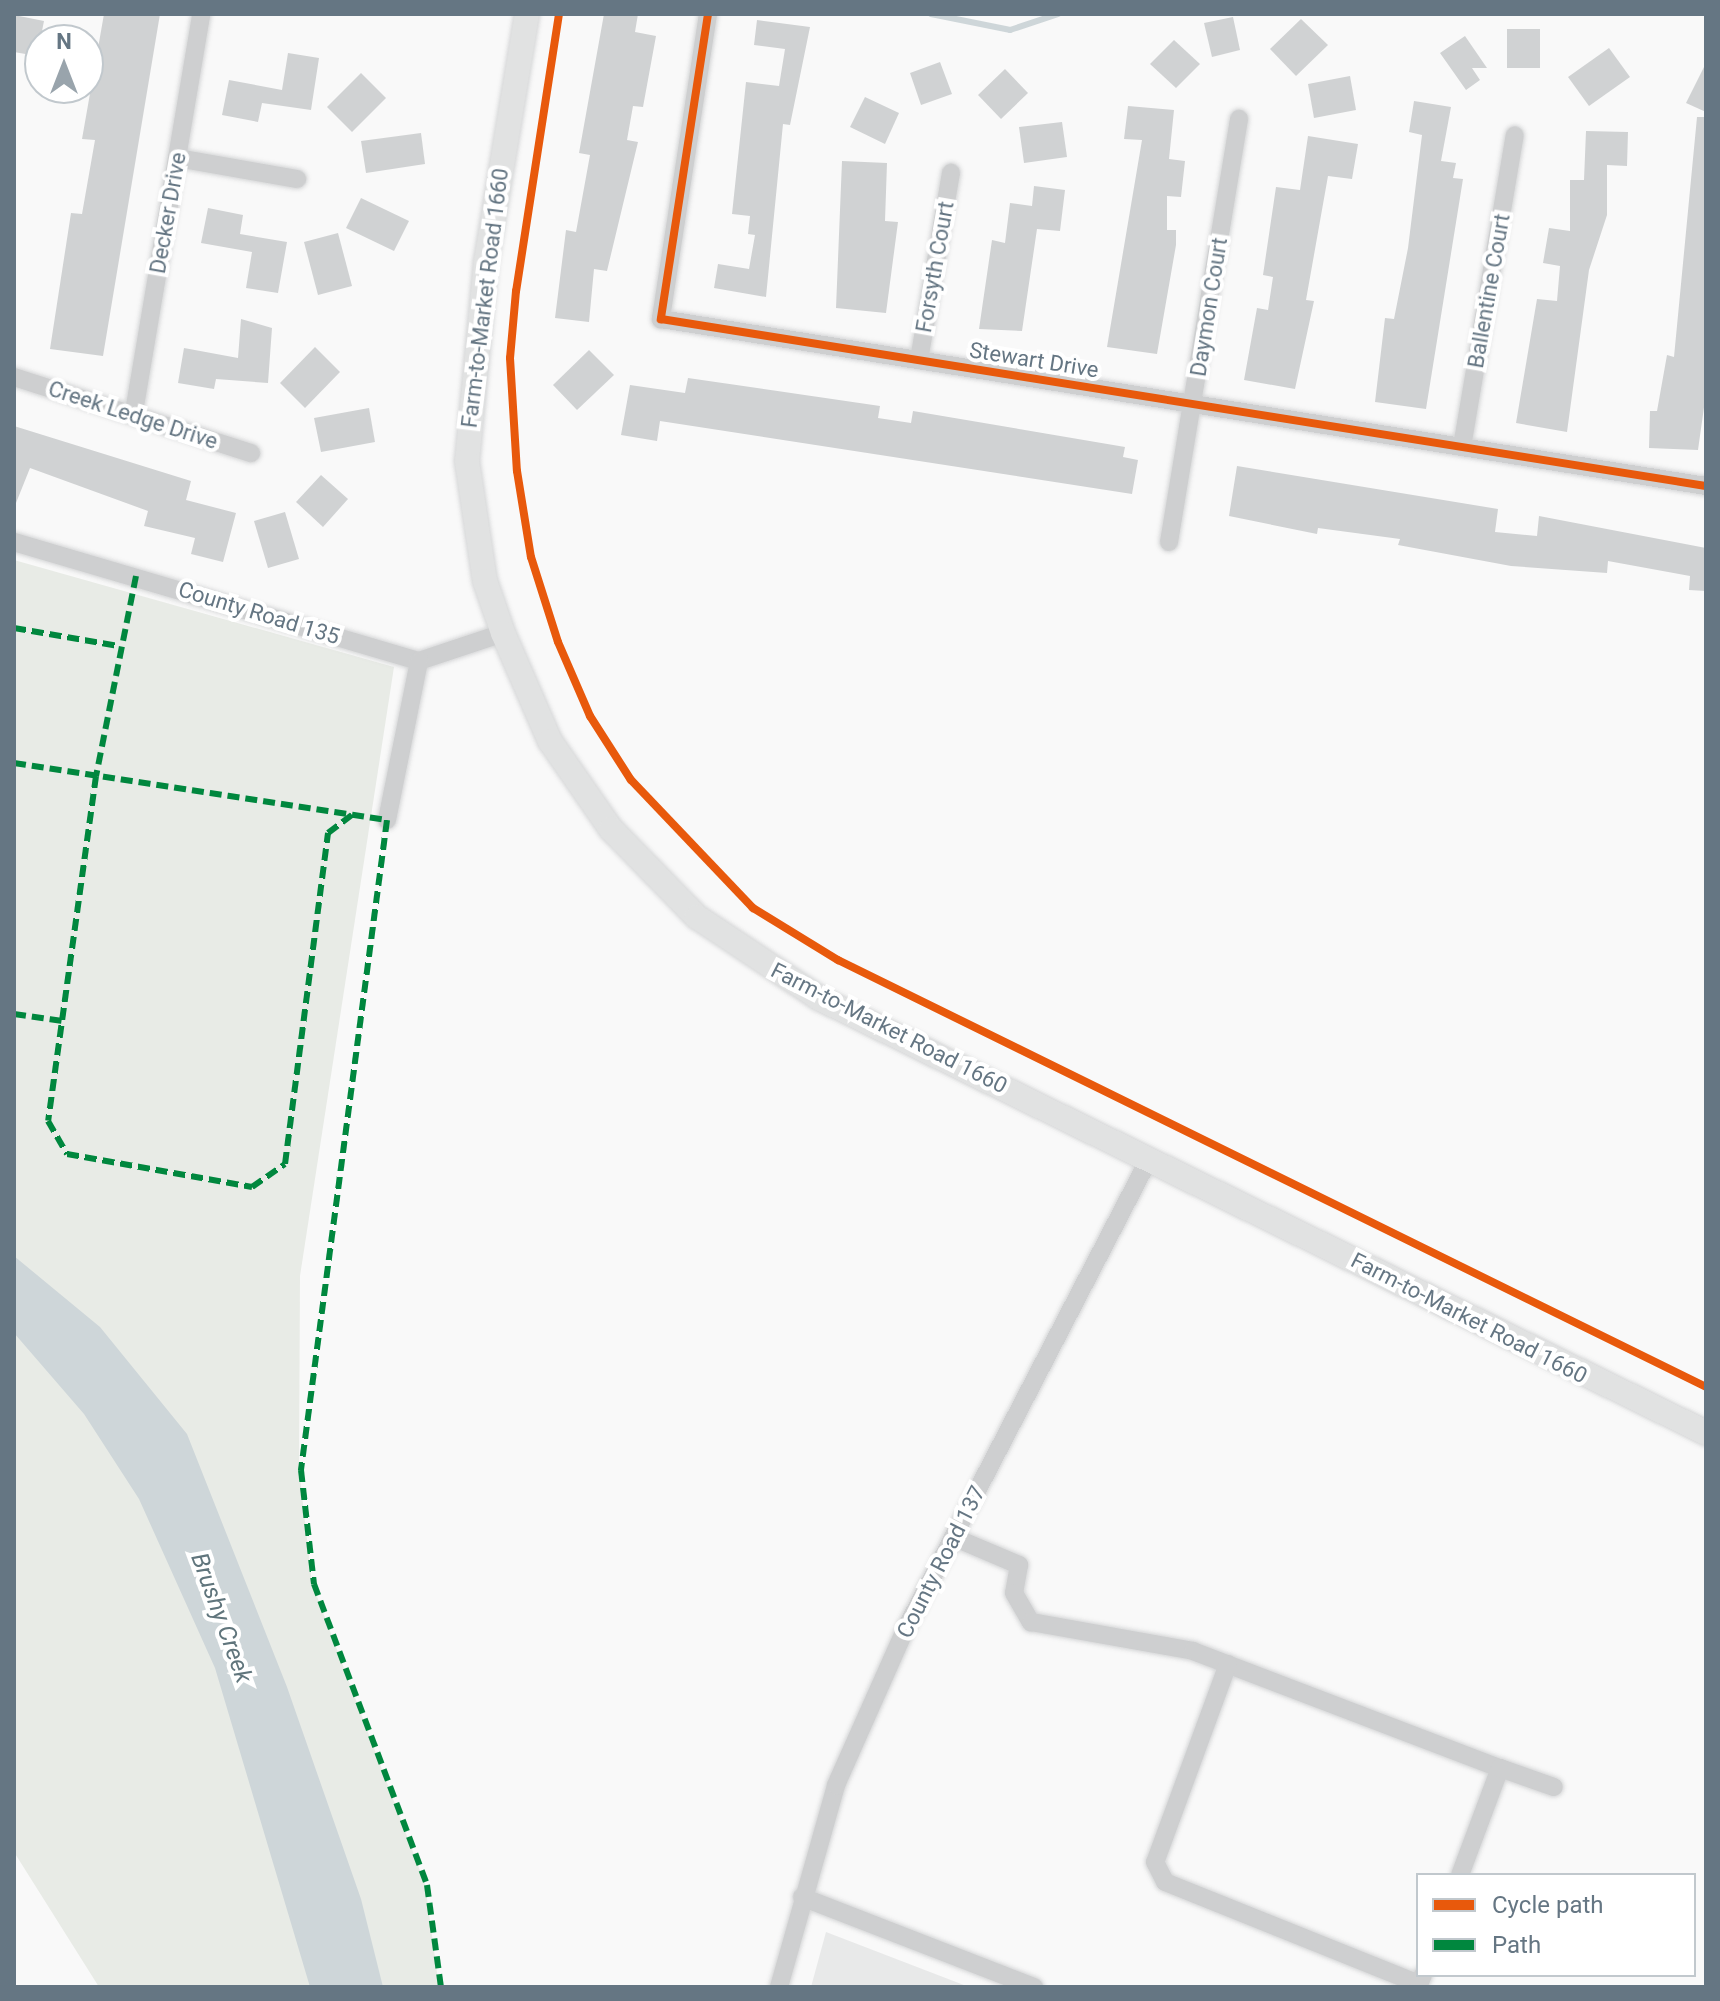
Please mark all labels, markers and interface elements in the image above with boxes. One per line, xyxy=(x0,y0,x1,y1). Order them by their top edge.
north arrow xyxy=(24,24,104,104)
text: N xyxy=(56,29,72,54)
street label: Decker Drive xyxy=(144,150,192,276)
street label: Farm-to-Market Road 1660 xyxy=(456,167,514,429)
street label: Forsyth Court xyxy=(910,199,960,335)
street label: Ballentine Court xyxy=(1462,212,1516,370)
street label: Daymon Court xyxy=(1185,236,1233,378)
street label: Stewart Drive xyxy=(967,337,1101,383)
street label: Creek Ledge Drive xyxy=(45,375,221,455)
street label: County Road 135 xyxy=(175,576,343,650)
street label: Farm-to-Market Road 1660 xyxy=(767,957,1011,1099)
street label: Farm-to-Market Road 1660 xyxy=(1347,1247,1591,1389)
street label: County Road 137 xyxy=(891,1482,991,1642)
water label: Brushy Creek xyxy=(184,1549,258,1687)
legend xyxy=(1416,1873,1696,1977)
text: Cycle path xyxy=(1492,1891,1604,1919)
text: Path xyxy=(1492,1931,1541,1959)

